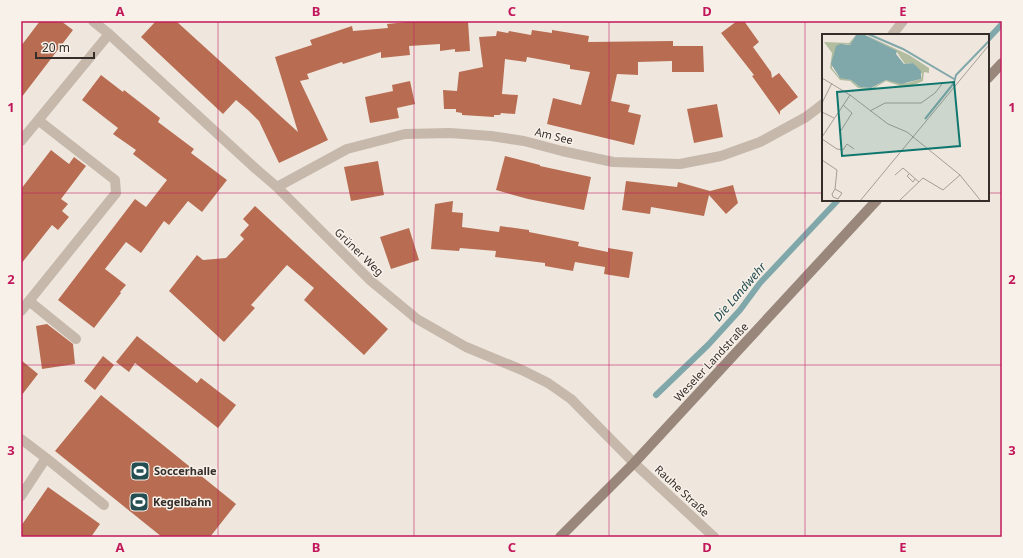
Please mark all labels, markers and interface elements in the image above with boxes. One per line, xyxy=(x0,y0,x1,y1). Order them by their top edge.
text: A xyxy=(116,2,125,20)
text: B xyxy=(312,2,320,20)
text: C xyxy=(508,2,516,20)
text: D xyxy=(702,2,712,20)
text: E xyxy=(899,2,907,20)
scale bar xyxy=(36,34,94,60)
inset map xyxy=(822,34,989,201)
text: 20 m xyxy=(42,39,70,56)
text: 1 xyxy=(7,98,15,116)
text: 1 xyxy=(1008,98,1016,116)
street label: Am See xyxy=(534,124,575,147)
street label: Grüner Weg xyxy=(332,224,387,279)
water label: Die Landwehr xyxy=(709,258,771,325)
text: 2 xyxy=(7,270,15,288)
text: 2 xyxy=(1008,270,1016,288)
street label: Weseler Landstraße xyxy=(670,319,751,404)
text: 3 xyxy=(7,441,15,459)
text: 3 xyxy=(1008,441,1016,459)
sports icon: Soccerhalle xyxy=(129,460,151,482)
street label: Rauhe Straße xyxy=(652,462,713,520)
place label: Soccerhalle xyxy=(154,463,217,478)
sports icon: Kegelbahn xyxy=(128,491,150,513)
place label: Kegelbahn xyxy=(153,494,212,509)
text: A xyxy=(116,538,125,556)
text: B xyxy=(312,538,320,556)
text: C xyxy=(508,538,516,556)
text: D xyxy=(702,538,712,556)
text: E xyxy=(899,538,907,556)

